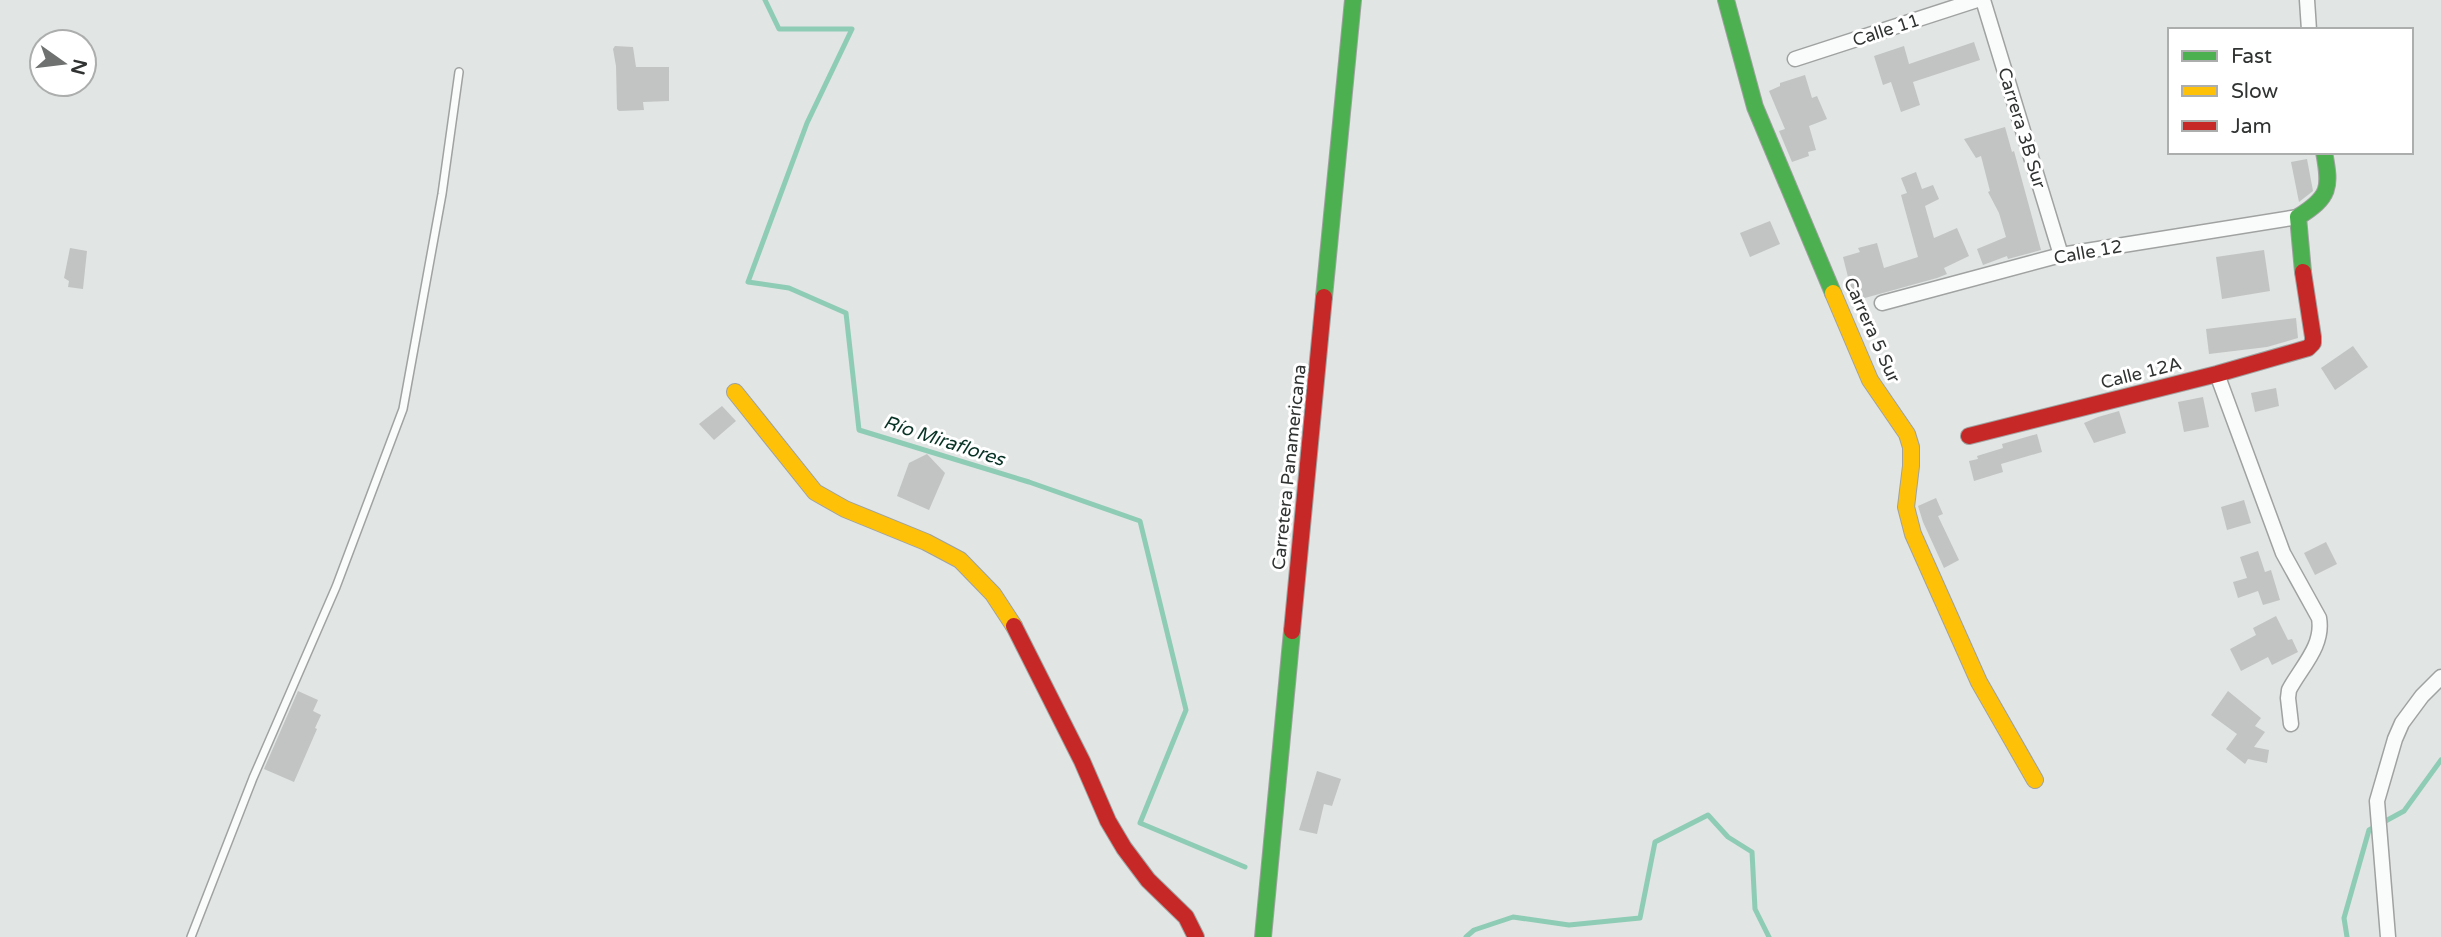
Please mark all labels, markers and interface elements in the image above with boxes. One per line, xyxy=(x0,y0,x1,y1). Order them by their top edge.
street label: Calle 11 xyxy=(1850,9,1922,51)
north arrow xyxy=(28,28,98,98)
legend xyxy=(2168,28,2413,154)
text: Fast xyxy=(2231,44,2272,69)
text: N xyxy=(66,57,91,77)
street label: Carrera 3B Sur xyxy=(1993,65,2051,191)
text: Slow xyxy=(2231,79,2279,104)
text: Jam xyxy=(2231,114,2272,139)
street label: Calle 12 xyxy=(2052,235,2124,269)
street label: Carrera 5 Sur xyxy=(1839,274,1905,386)
street label: Calle 12A xyxy=(2098,352,2184,394)
street label: Carretera Panamericana xyxy=(1267,363,1311,571)
water label: Río Miraflores xyxy=(881,411,1009,471)

